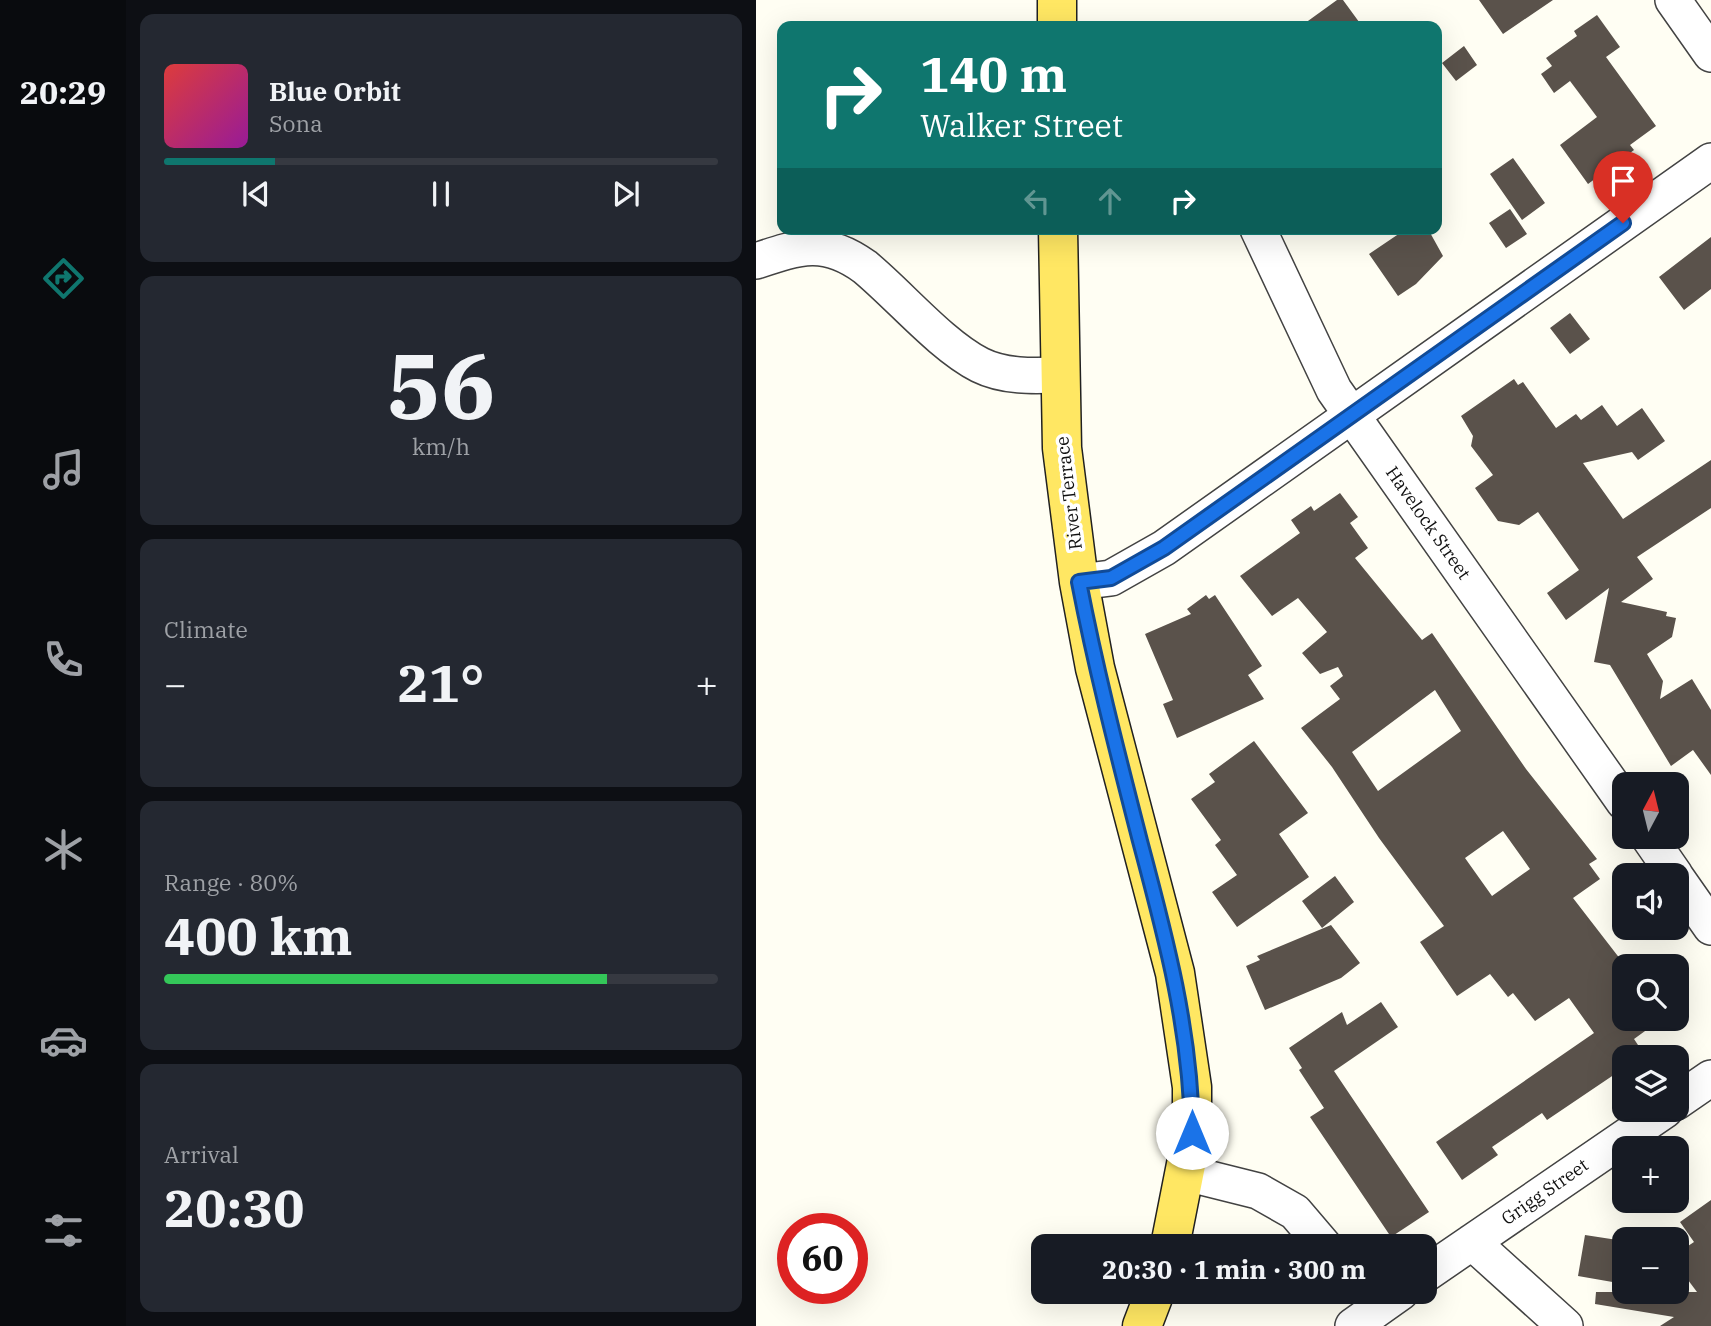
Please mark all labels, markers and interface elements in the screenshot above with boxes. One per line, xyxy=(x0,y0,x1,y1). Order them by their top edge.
text: 140 m xyxy=(920,42,1067,105)
icon: right xyxy=(805,49,896,140)
text: 20:29 xyxy=(20,71,106,113)
text: Blue Orbit xyxy=(269,74,401,108)
text: Walker Street xyxy=(920,104,1123,146)
text: Sona xyxy=(269,108,323,138)
pin xyxy=(1593,151,1653,223)
icon: arrive xyxy=(1604,162,1642,200)
icon: previous xyxy=(237,175,275,213)
icon: pause xyxy=(422,175,460,213)
icon: next xyxy=(607,175,645,213)
icon: left xyxy=(1018,182,1056,220)
icon: ahead xyxy=(1091,182,1129,220)
icon: right xyxy=(1164,182,1202,220)
icon: directions xyxy=(39,254,88,303)
text: 56 xyxy=(386,326,496,444)
text: km/h xyxy=(412,431,470,461)
street label: River Terrace xyxy=(1050,435,1087,551)
icon: music xyxy=(39,445,88,494)
street label: Havelock Street xyxy=(1381,462,1476,584)
text: Climate xyxy=(164,614,248,644)
icon: phone xyxy=(39,635,88,684)
text: 21° xyxy=(398,649,484,716)
text: − xyxy=(164,659,187,708)
text: + xyxy=(695,659,718,708)
north arrow xyxy=(1612,772,1689,849)
map controls xyxy=(1612,772,1689,1304)
icon: climate xyxy=(39,825,88,874)
button: sound xyxy=(1612,863,1689,940)
text: Range · 80% xyxy=(164,867,298,897)
text: 400 km xyxy=(164,902,353,969)
button: search xyxy=(1612,954,1689,1031)
icon: car xyxy=(39,1016,88,1065)
button: layers xyxy=(1612,1045,1689,1122)
position arrow xyxy=(1155,1096,1229,1170)
button: + xyxy=(1612,1136,1689,1213)
text: Arrival xyxy=(164,1139,239,1169)
street label: Grigg Street xyxy=(1497,1153,1593,1230)
text: 20:30 xyxy=(164,1174,305,1241)
icon: filters xyxy=(39,1206,88,1255)
speed limit sign: 60 xyxy=(777,1213,868,1304)
button: − xyxy=(1612,1227,1689,1304)
text: 20:30 · 1 min · 300 m xyxy=(1102,1252,1366,1286)

